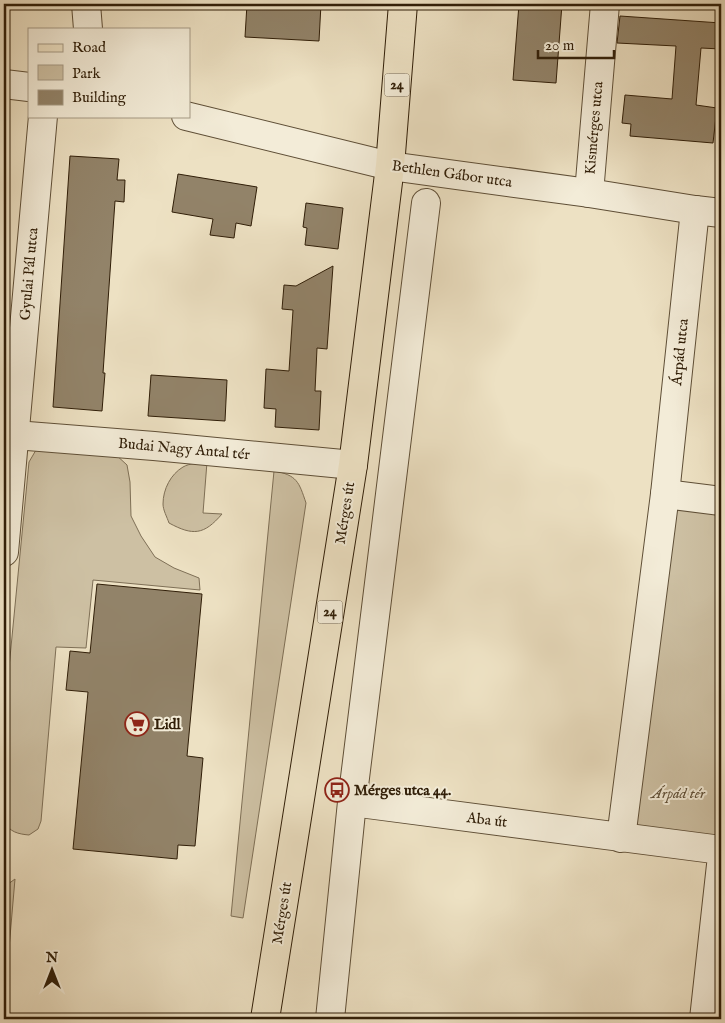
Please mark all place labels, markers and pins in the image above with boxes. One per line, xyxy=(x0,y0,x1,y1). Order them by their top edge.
supermarket icon: Lidl xyxy=(124,711,150,737)
place label: Lidl xyxy=(154,715,182,734)
bus stop icon: Mérges utca 44. xyxy=(324,777,350,803)
place label: Mérges utca 44. xyxy=(354,781,451,800)

